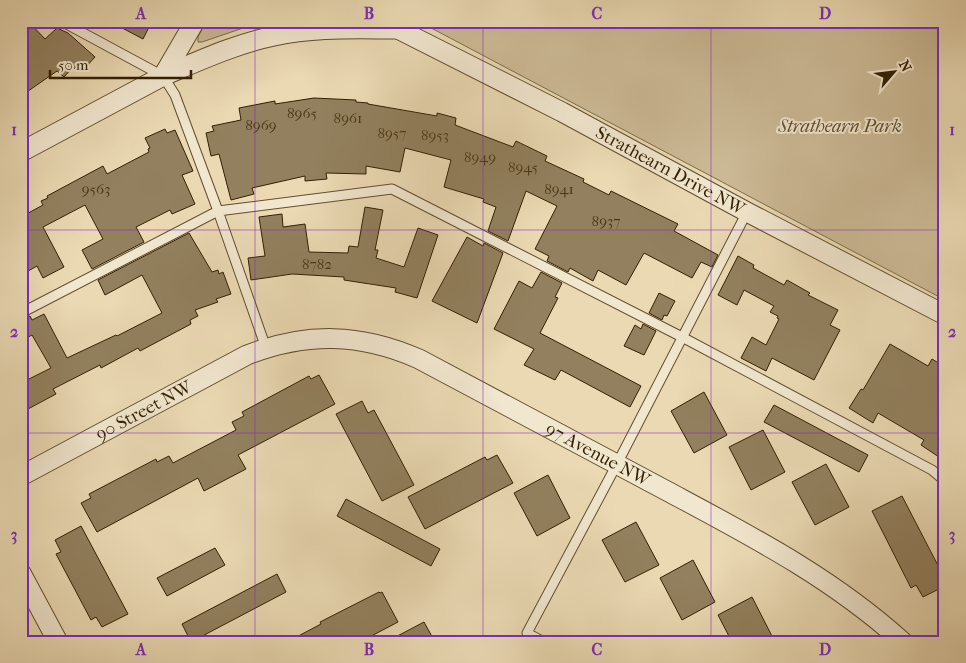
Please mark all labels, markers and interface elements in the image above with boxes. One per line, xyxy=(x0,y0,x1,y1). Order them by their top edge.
text: A xyxy=(135,4,147,23)
text: B xyxy=(364,4,374,23)
text: C xyxy=(592,4,603,23)
text: D xyxy=(819,4,831,23)
scale bar xyxy=(50,48,191,80)
north arrow xyxy=(868,48,918,98)
text: 50 m xyxy=(58,56,89,74)
text: N xyxy=(895,57,915,75)
house number: 8965 xyxy=(287,104,317,122)
house number: 8961 xyxy=(334,109,362,127)
house number: 8969 xyxy=(245,116,277,134)
park label: Strathearn Park xyxy=(777,116,902,137)
text: 1 xyxy=(11,120,17,139)
text: 1 xyxy=(949,120,955,139)
street label: Strathearn Drive NW xyxy=(592,122,750,221)
house number: 8957 xyxy=(377,124,407,142)
house number: 8953 xyxy=(421,126,449,144)
house number: 8949 xyxy=(464,148,496,166)
house number: 8945 xyxy=(508,158,538,176)
house number: 9563 xyxy=(82,180,110,198)
house number: 8941 xyxy=(544,180,574,198)
house number: 8937 xyxy=(592,212,620,230)
house number: 8782 xyxy=(302,255,332,273)
text: 2 xyxy=(10,322,18,341)
text: 2 xyxy=(948,322,956,341)
street label: 90 Street NW xyxy=(92,376,197,445)
street label: 97 Avenue NW xyxy=(542,418,655,492)
text: 3 xyxy=(11,525,17,545)
text: 3 xyxy=(949,525,955,545)
text: A xyxy=(135,640,147,659)
text: B xyxy=(364,640,374,659)
text: C xyxy=(592,640,603,659)
text: D xyxy=(819,640,831,659)

